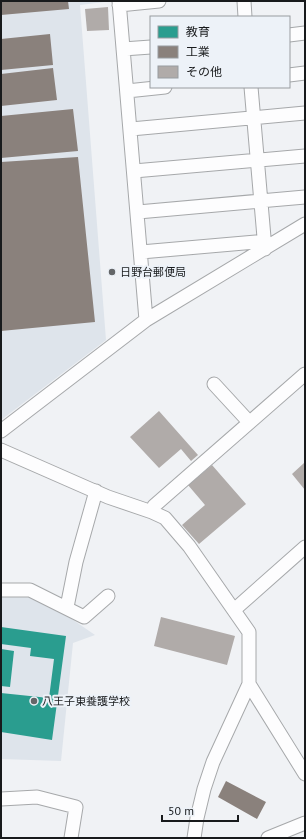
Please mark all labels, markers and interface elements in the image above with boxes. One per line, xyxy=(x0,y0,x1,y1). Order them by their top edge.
legend xyxy=(150,16,290,88)
text: 教育 xyxy=(186,24,210,39)
text: 工業 xyxy=(186,44,210,59)
text: その他 xyxy=(186,64,222,79)
place label: 日野台郵便局 xyxy=(120,265,186,279)
marker: 日野台郵便局 xyxy=(107,267,117,277)
place label: 八王子東養護学校 xyxy=(42,694,130,708)
marker: 八王子東養護学校 xyxy=(29,696,39,706)
scale bar xyxy=(162,797,238,823)
text: 50 m xyxy=(168,803,194,818)

